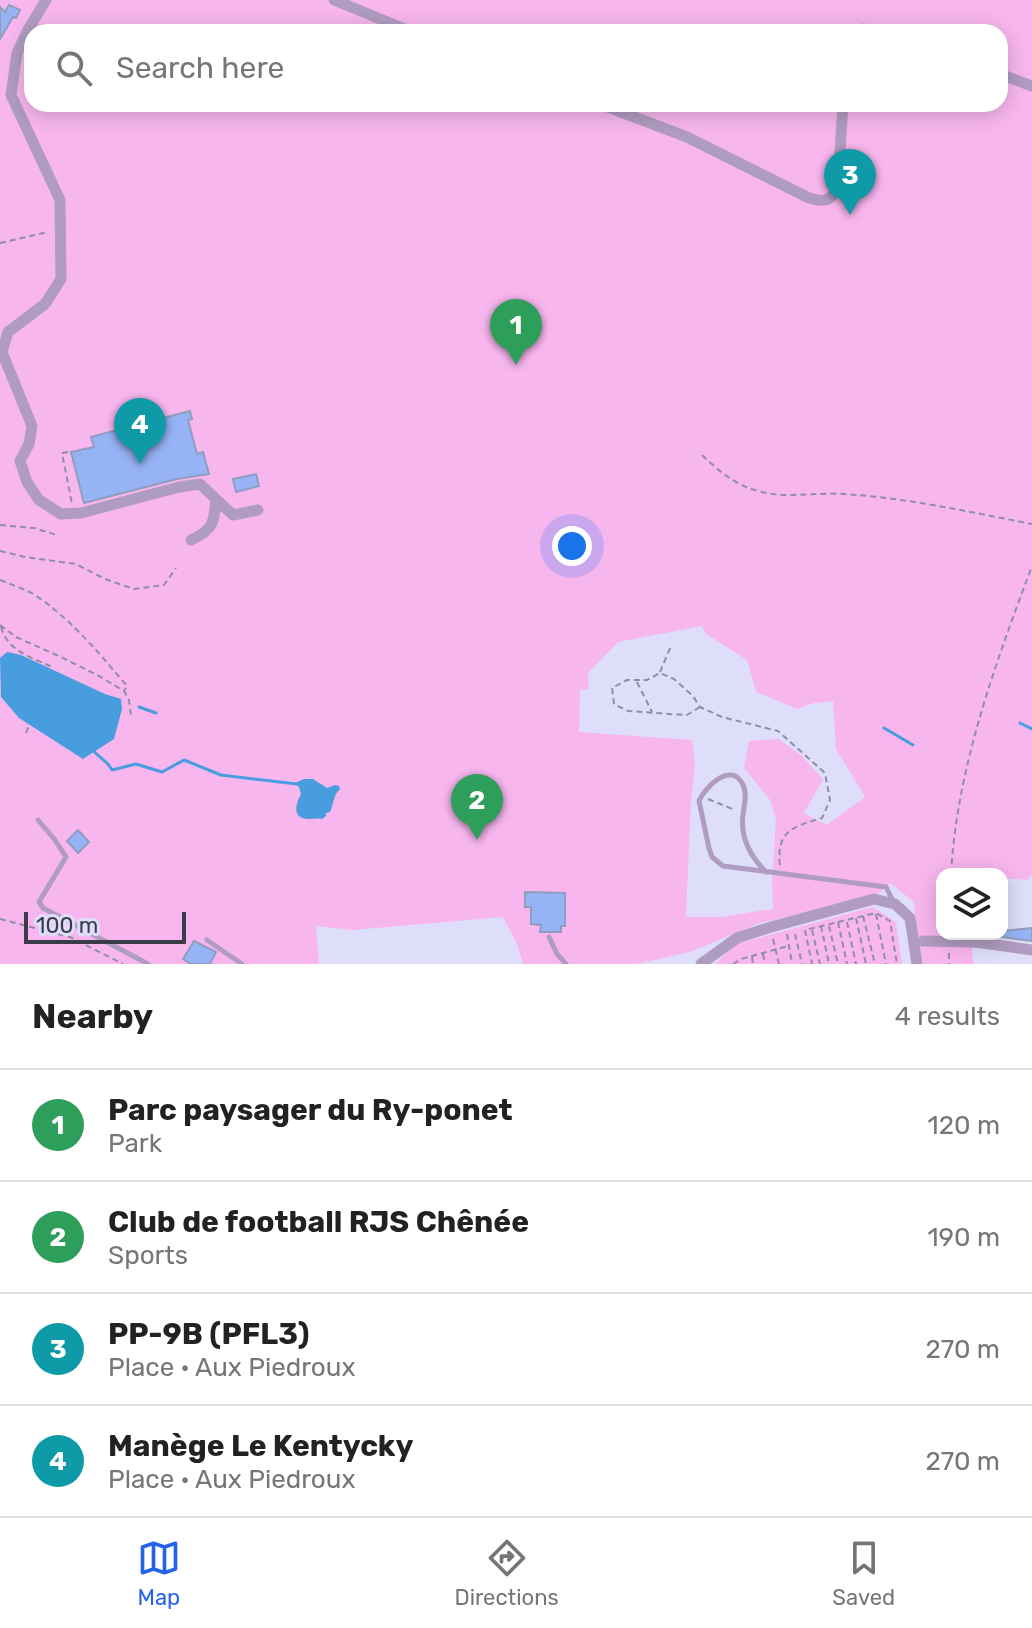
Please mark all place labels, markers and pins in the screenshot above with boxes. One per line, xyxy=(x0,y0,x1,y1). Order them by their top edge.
pin: 3 xyxy=(824,149,876,215)
pin: 1 xyxy=(490,299,542,365)
pin: 4 xyxy=(114,398,166,464)
pin: 2 xyxy=(451,774,503,840)

